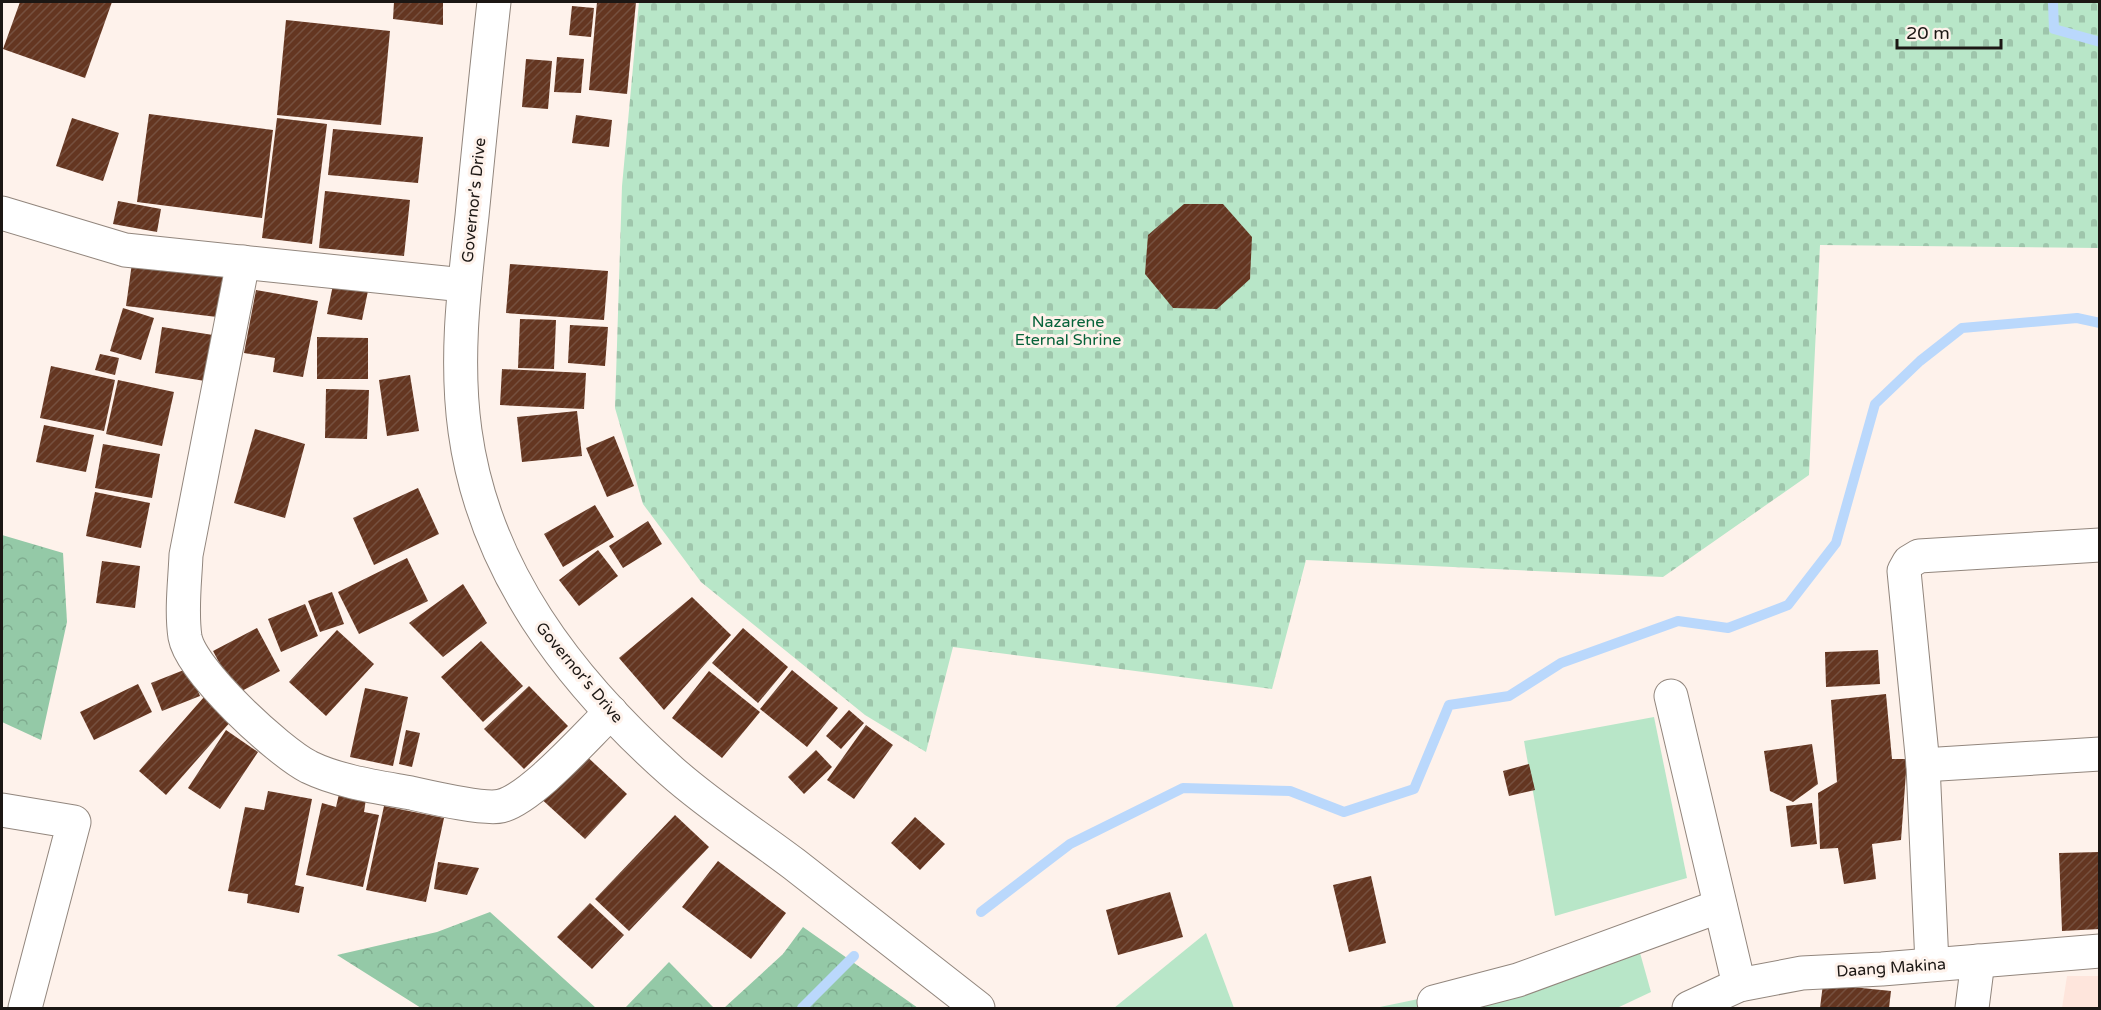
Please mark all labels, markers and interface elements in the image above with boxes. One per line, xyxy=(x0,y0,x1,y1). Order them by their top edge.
scale bar xyxy=(1897,12,2000,50)
text: 20 m xyxy=(1906,22,1950,44)
street label: Governor's Drive xyxy=(457,137,491,264)
park label: Nazarene Eternal Shrine xyxy=(1015,312,1121,350)
street label: Governor's Drive xyxy=(531,618,627,727)
street label: Daang Makina xyxy=(1836,954,1947,982)

